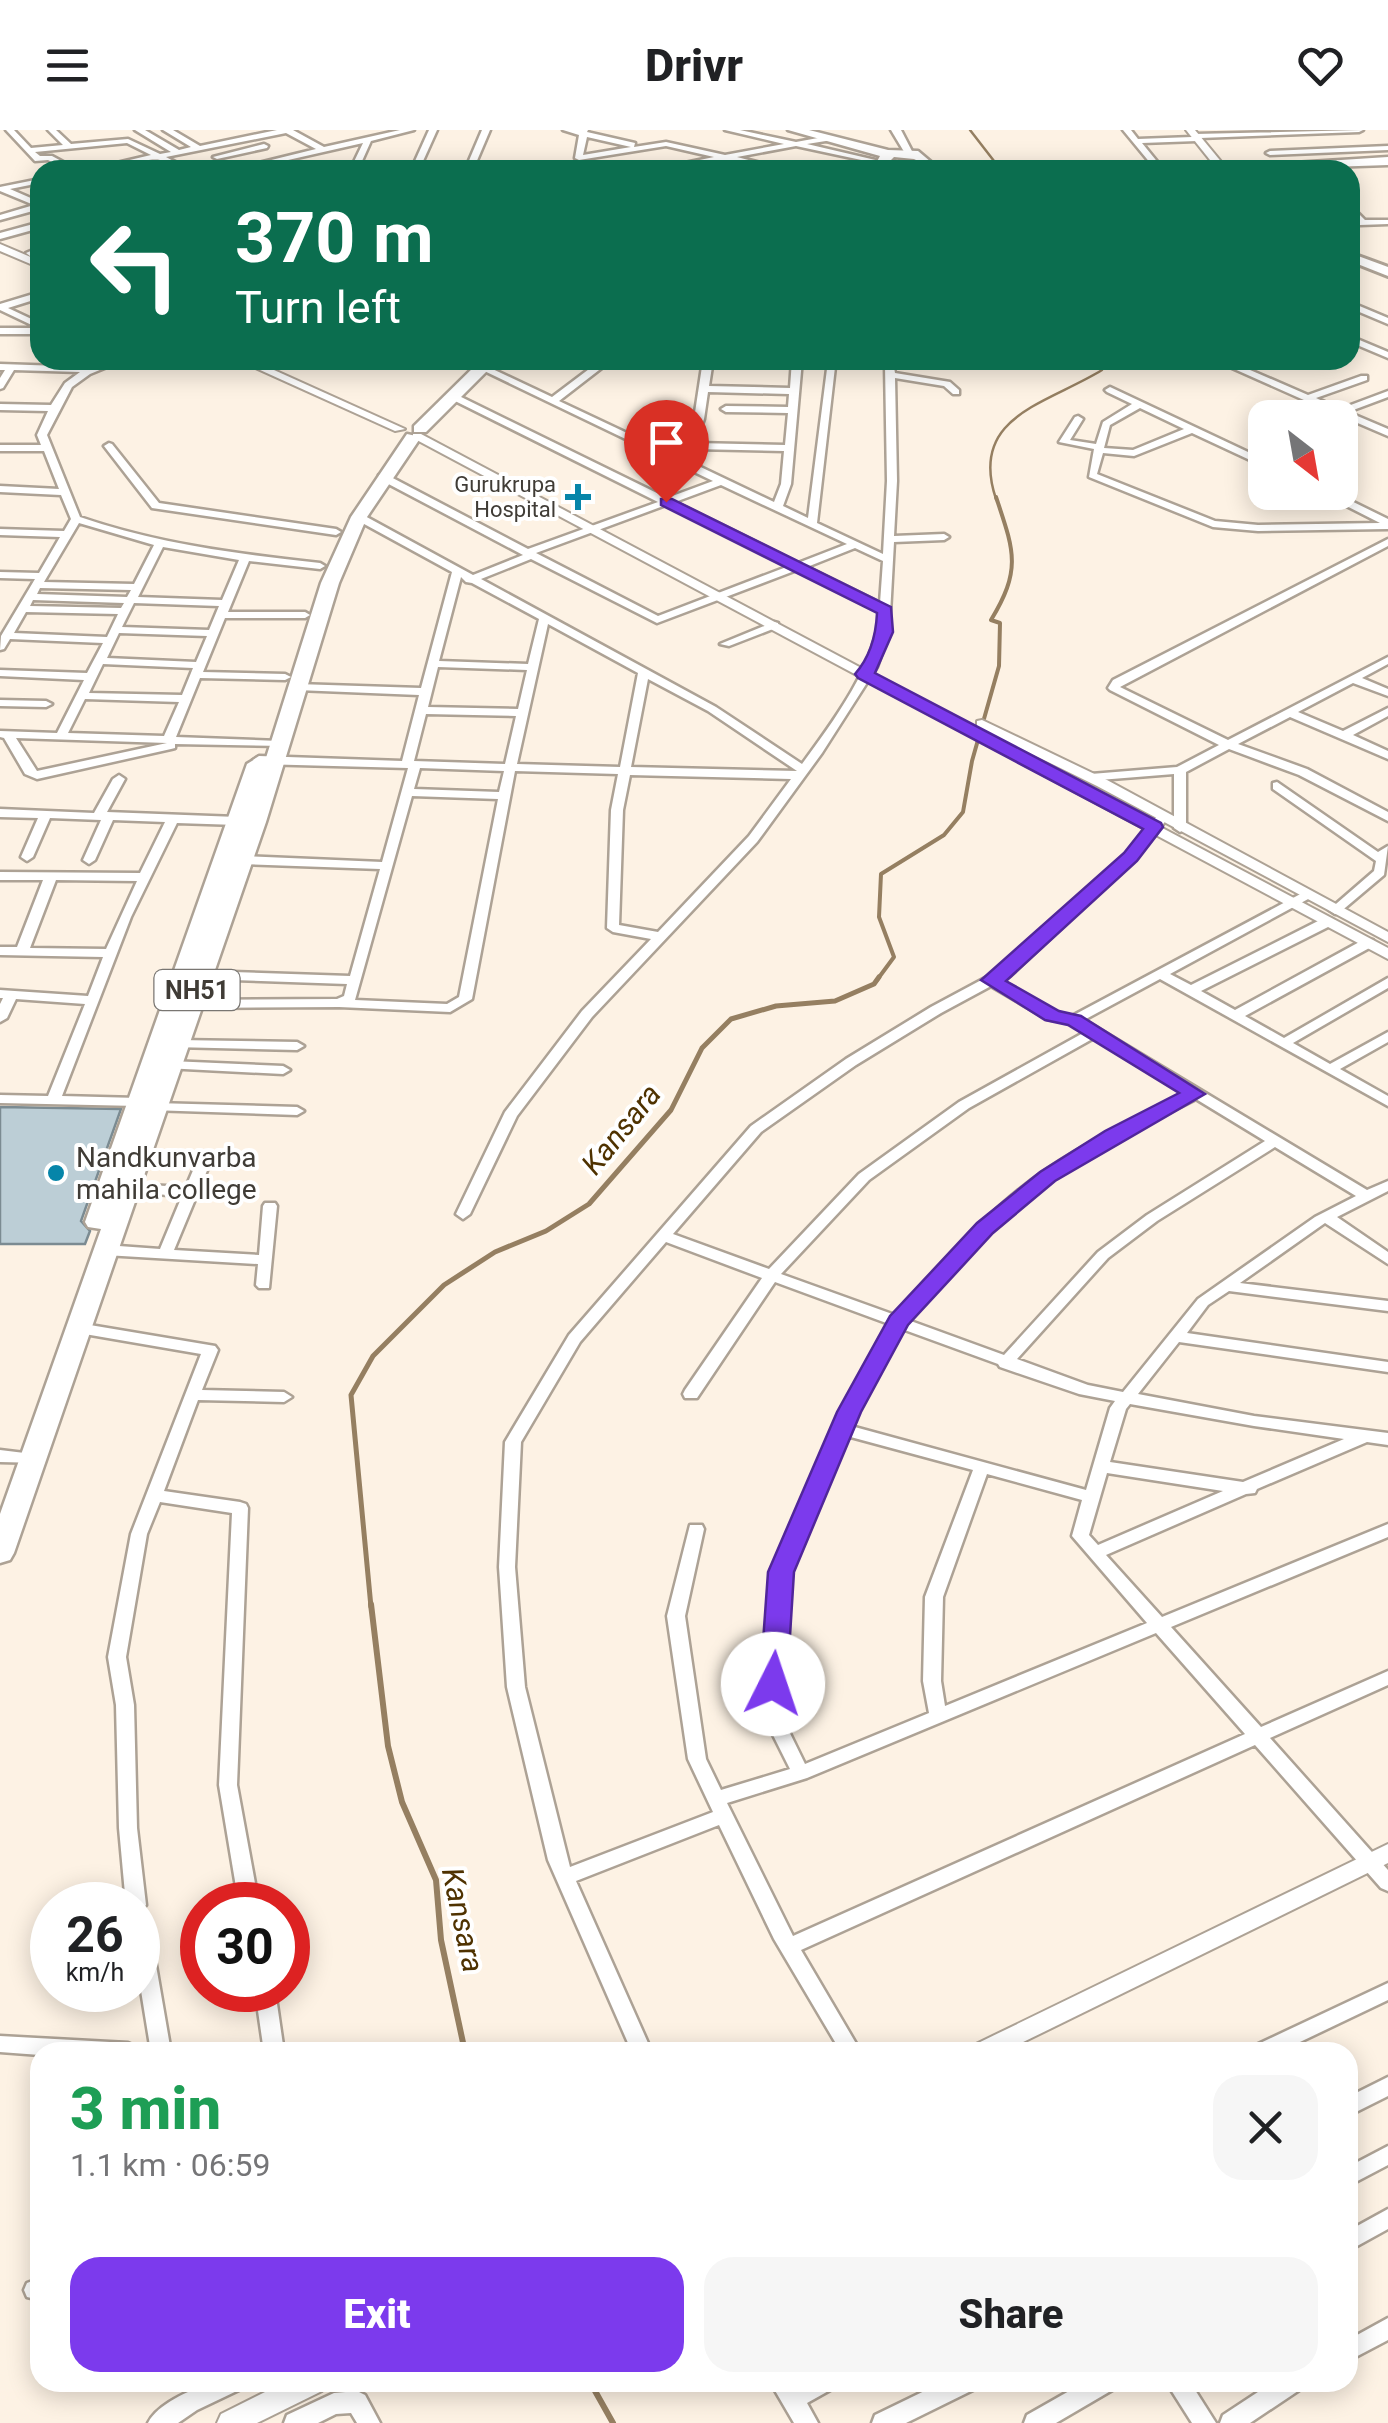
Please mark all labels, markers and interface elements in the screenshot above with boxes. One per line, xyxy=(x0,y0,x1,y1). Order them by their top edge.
icon: menu xyxy=(40,38,95,93)
icon: heart xyxy=(1293,38,1348,93)
text: Drivr xyxy=(645,39,743,92)
text: 370 m xyxy=(235,197,434,279)
icon: left xyxy=(70,200,200,330)
text: Turn left xyxy=(235,281,401,334)
pin xyxy=(624,400,709,503)
north arrow xyxy=(1248,400,1358,510)
map controls xyxy=(1248,400,1358,510)
icon: arrive xyxy=(639,415,694,470)
place label: Gurukrupa Hospital xyxy=(454,472,556,522)
marker: Gurukrupa Hospital xyxy=(565,484,591,510)
road number: NH51 xyxy=(154,970,240,1010)
water label: Kansara xyxy=(574,1077,668,1181)
place label: Nandkunvarba mahila college xyxy=(76,1141,257,1206)
marker: Nandkunvarba mahila college xyxy=(45,1162,67,1184)
position arrow xyxy=(721,1632,825,1736)
water label: Kansara xyxy=(435,1864,491,1976)
speed limit sign: 30 xyxy=(180,1882,310,2012)
text: 26 xyxy=(66,1906,124,1964)
text: km/h xyxy=(66,1958,124,1987)
text: 3 min xyxy=(70,2073,221,2144)
button: close xyxy=(1213,2075,1318,2180)
text: 1.1 km · 06:59 xyxy=(70,2146,271,2184)
button: Exit xyxy=(70,2257,684,2372)
button: Share xyxy=(704,2257,1318,2372)

